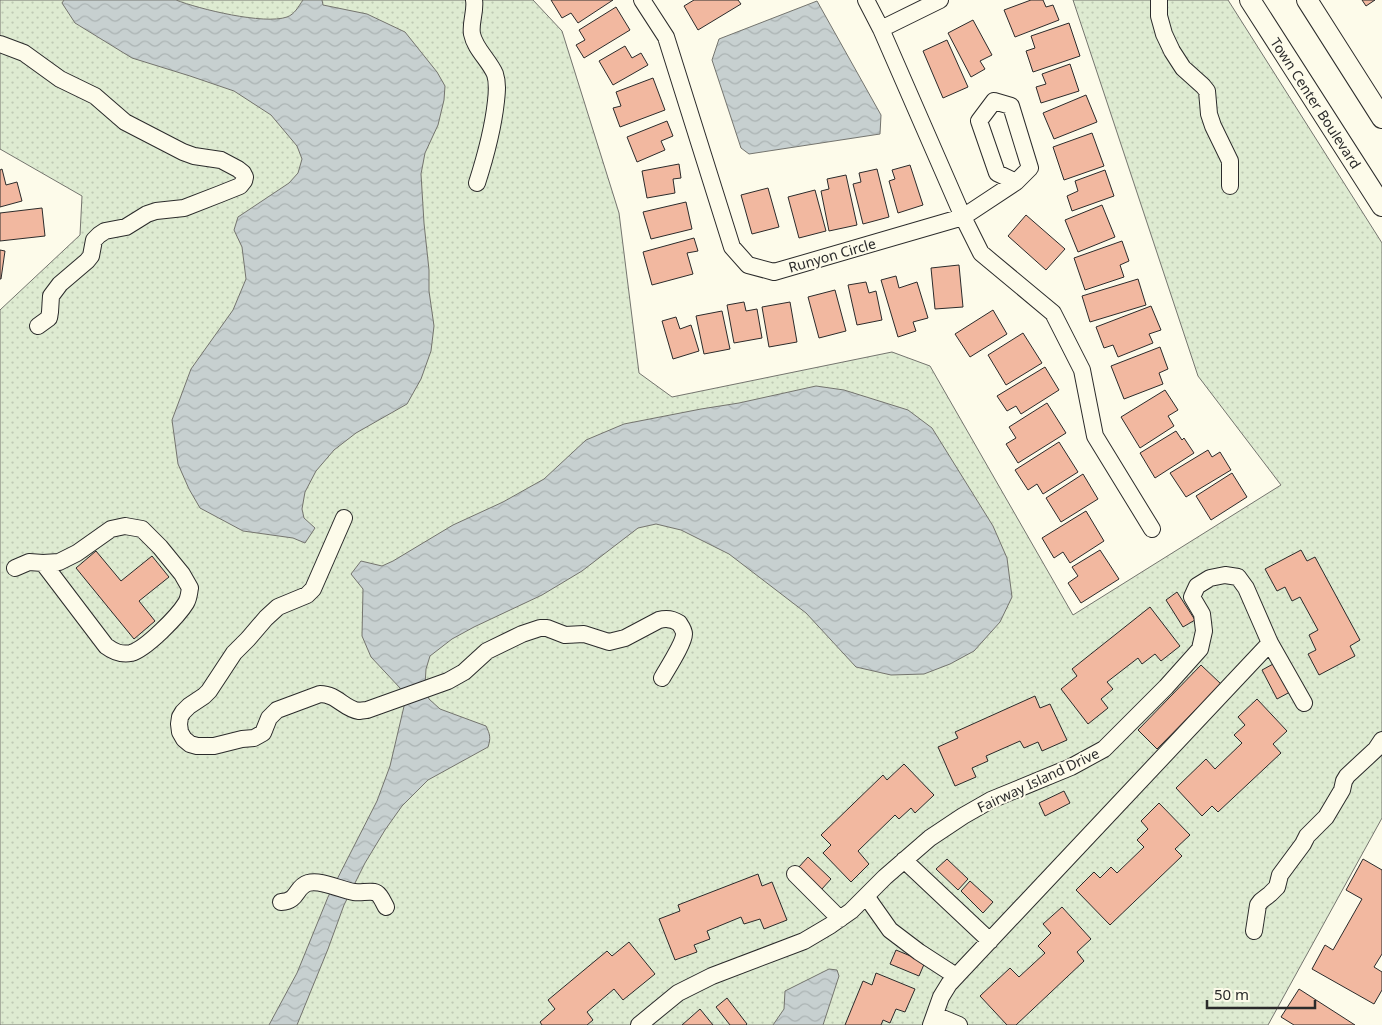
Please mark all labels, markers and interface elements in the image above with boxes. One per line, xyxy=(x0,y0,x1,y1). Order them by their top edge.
street label: Town Center Boulevard xyxy=(1266,34,1366,172)
street label: Runyon Circle xyxy=(786,233,878,277)
street label: Fairway Island Drive xyxy=(974,743,1102,817)
scale bar xyxy=(1207,978,1314,1010)
text: 50 m xyxy=(1214,984,1249,1004)

